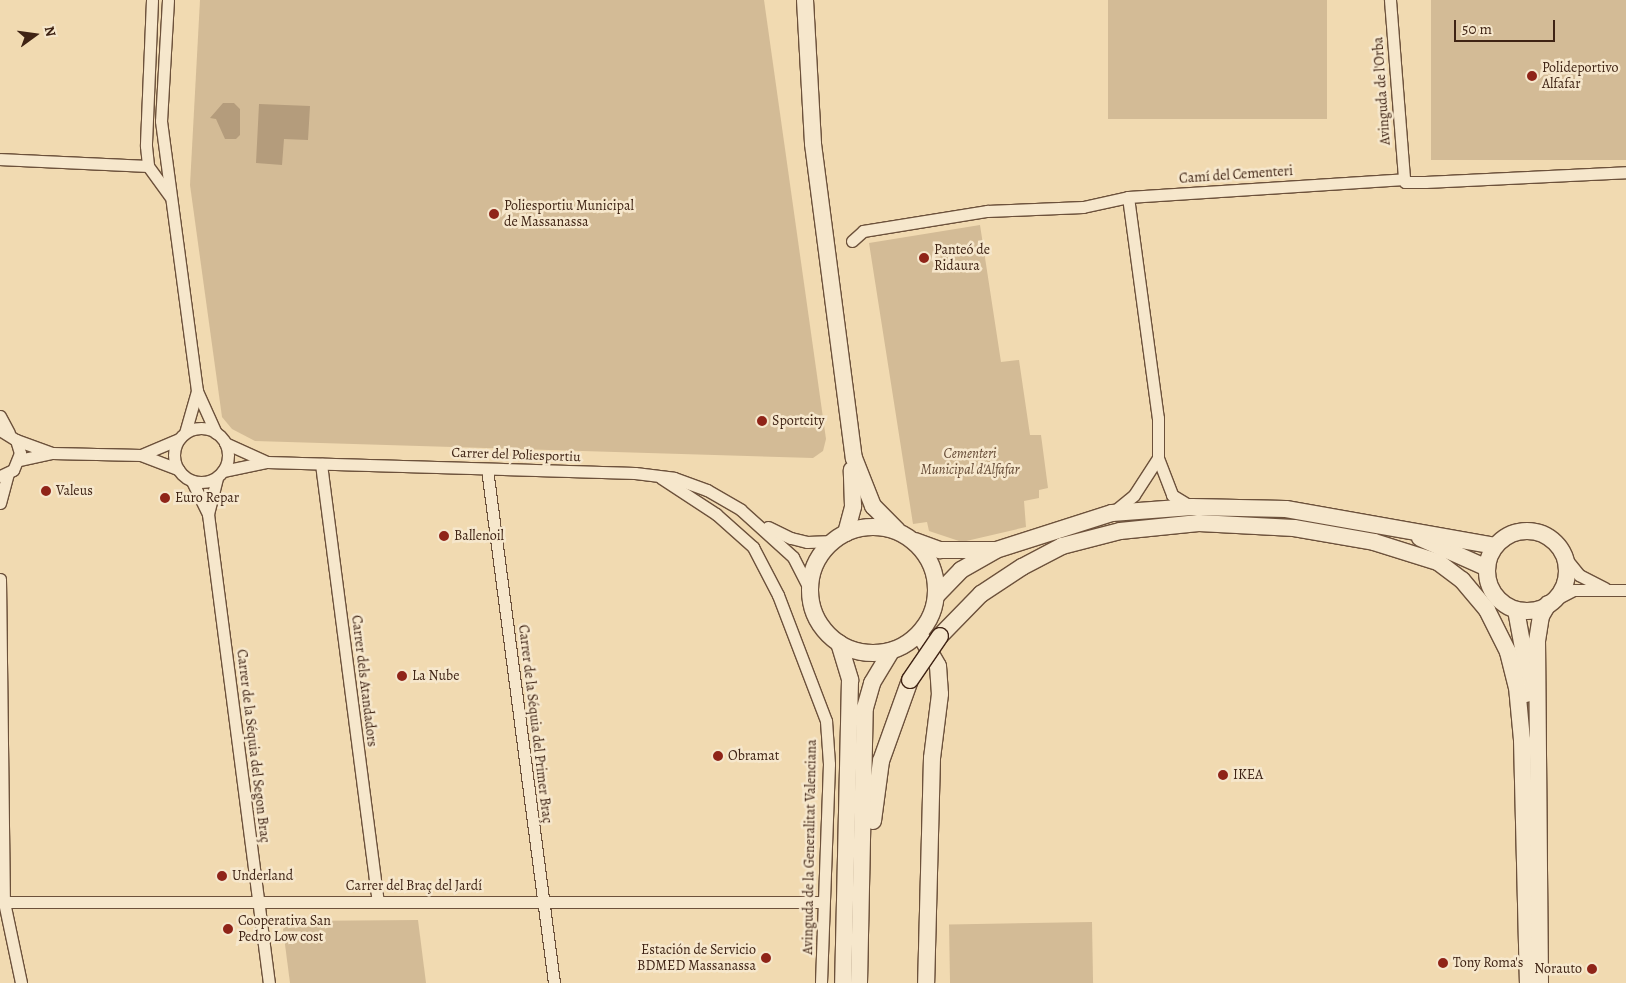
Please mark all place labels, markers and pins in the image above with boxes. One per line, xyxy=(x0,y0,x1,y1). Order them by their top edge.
place label: Polideportivo Alfafar xyxy=(1542,60,1618,92)
marker: Polideportivo Alfafar xyxy=(1526,70,1538,82)
place label: Poliesportiu Municipal de Massanassa xyxy=(504,198,634,230)
marker: Poliesportiu Municipal de Massanassa xyxy=(488,208,500,220)
place label: Panteó de Ridaura xyxy=(934,242,990,274)
marker: Panteó de Ridaura xyxy=(918,252,930,264)
place label: Sportcity xyxy=(772,413,825,429)
marker: Sportcity xyxy=(756,415,768,427)
place label: Valeus xyxy=(56,483,93,499)
marker: Valeus xyxy=(40,485,52,497)
place label: Euro Repar xyxy=(175,490,239,506)
marker: Euro Repar xyxy=(159,492,171,504)
place label: Ballenoil xyxy=(454,528,504,544)
marker: Ballenoil xyxy=(438,530,450,542)
place label: La Nube xyxy=(412,668,459,684)
marker: La Nube xyxy=(396,670,408,682)
place label: Obramat xyxy=(728,748,779,764)
marker: Obramat xyxy=(712,750,724,762)
place label: IKEA xyxy=(1233,767,1263,783)
marker: IKEA xyxy=(1217,769,1229,781)
place label: Underland xyxy=(232,868,293,884)
marker: Underland xyxy=(216,870,228,882)
place label: Cooperativa San Pedro Low cost xyxy=(238,913,331,946)
marker: Cooperativa San Pedro Low cost xyxy=(222,923,234,935)
place label: Estación de Servicio BDMED Massanassa xyxy=(637,942,756,974)
marker: Estación de Servicio BDMED Massanassa xyxy=(760,952,772,964)
place label: Tony Roma's xyxy=(1453,955,1523,971)
marker: Tony Roma's xyxy=(1437,957,1449,969)
place label: Norauto xyxy=(1534,961,1582,977)
marker: Norauto xyxy=(1586,963,1598,975)

